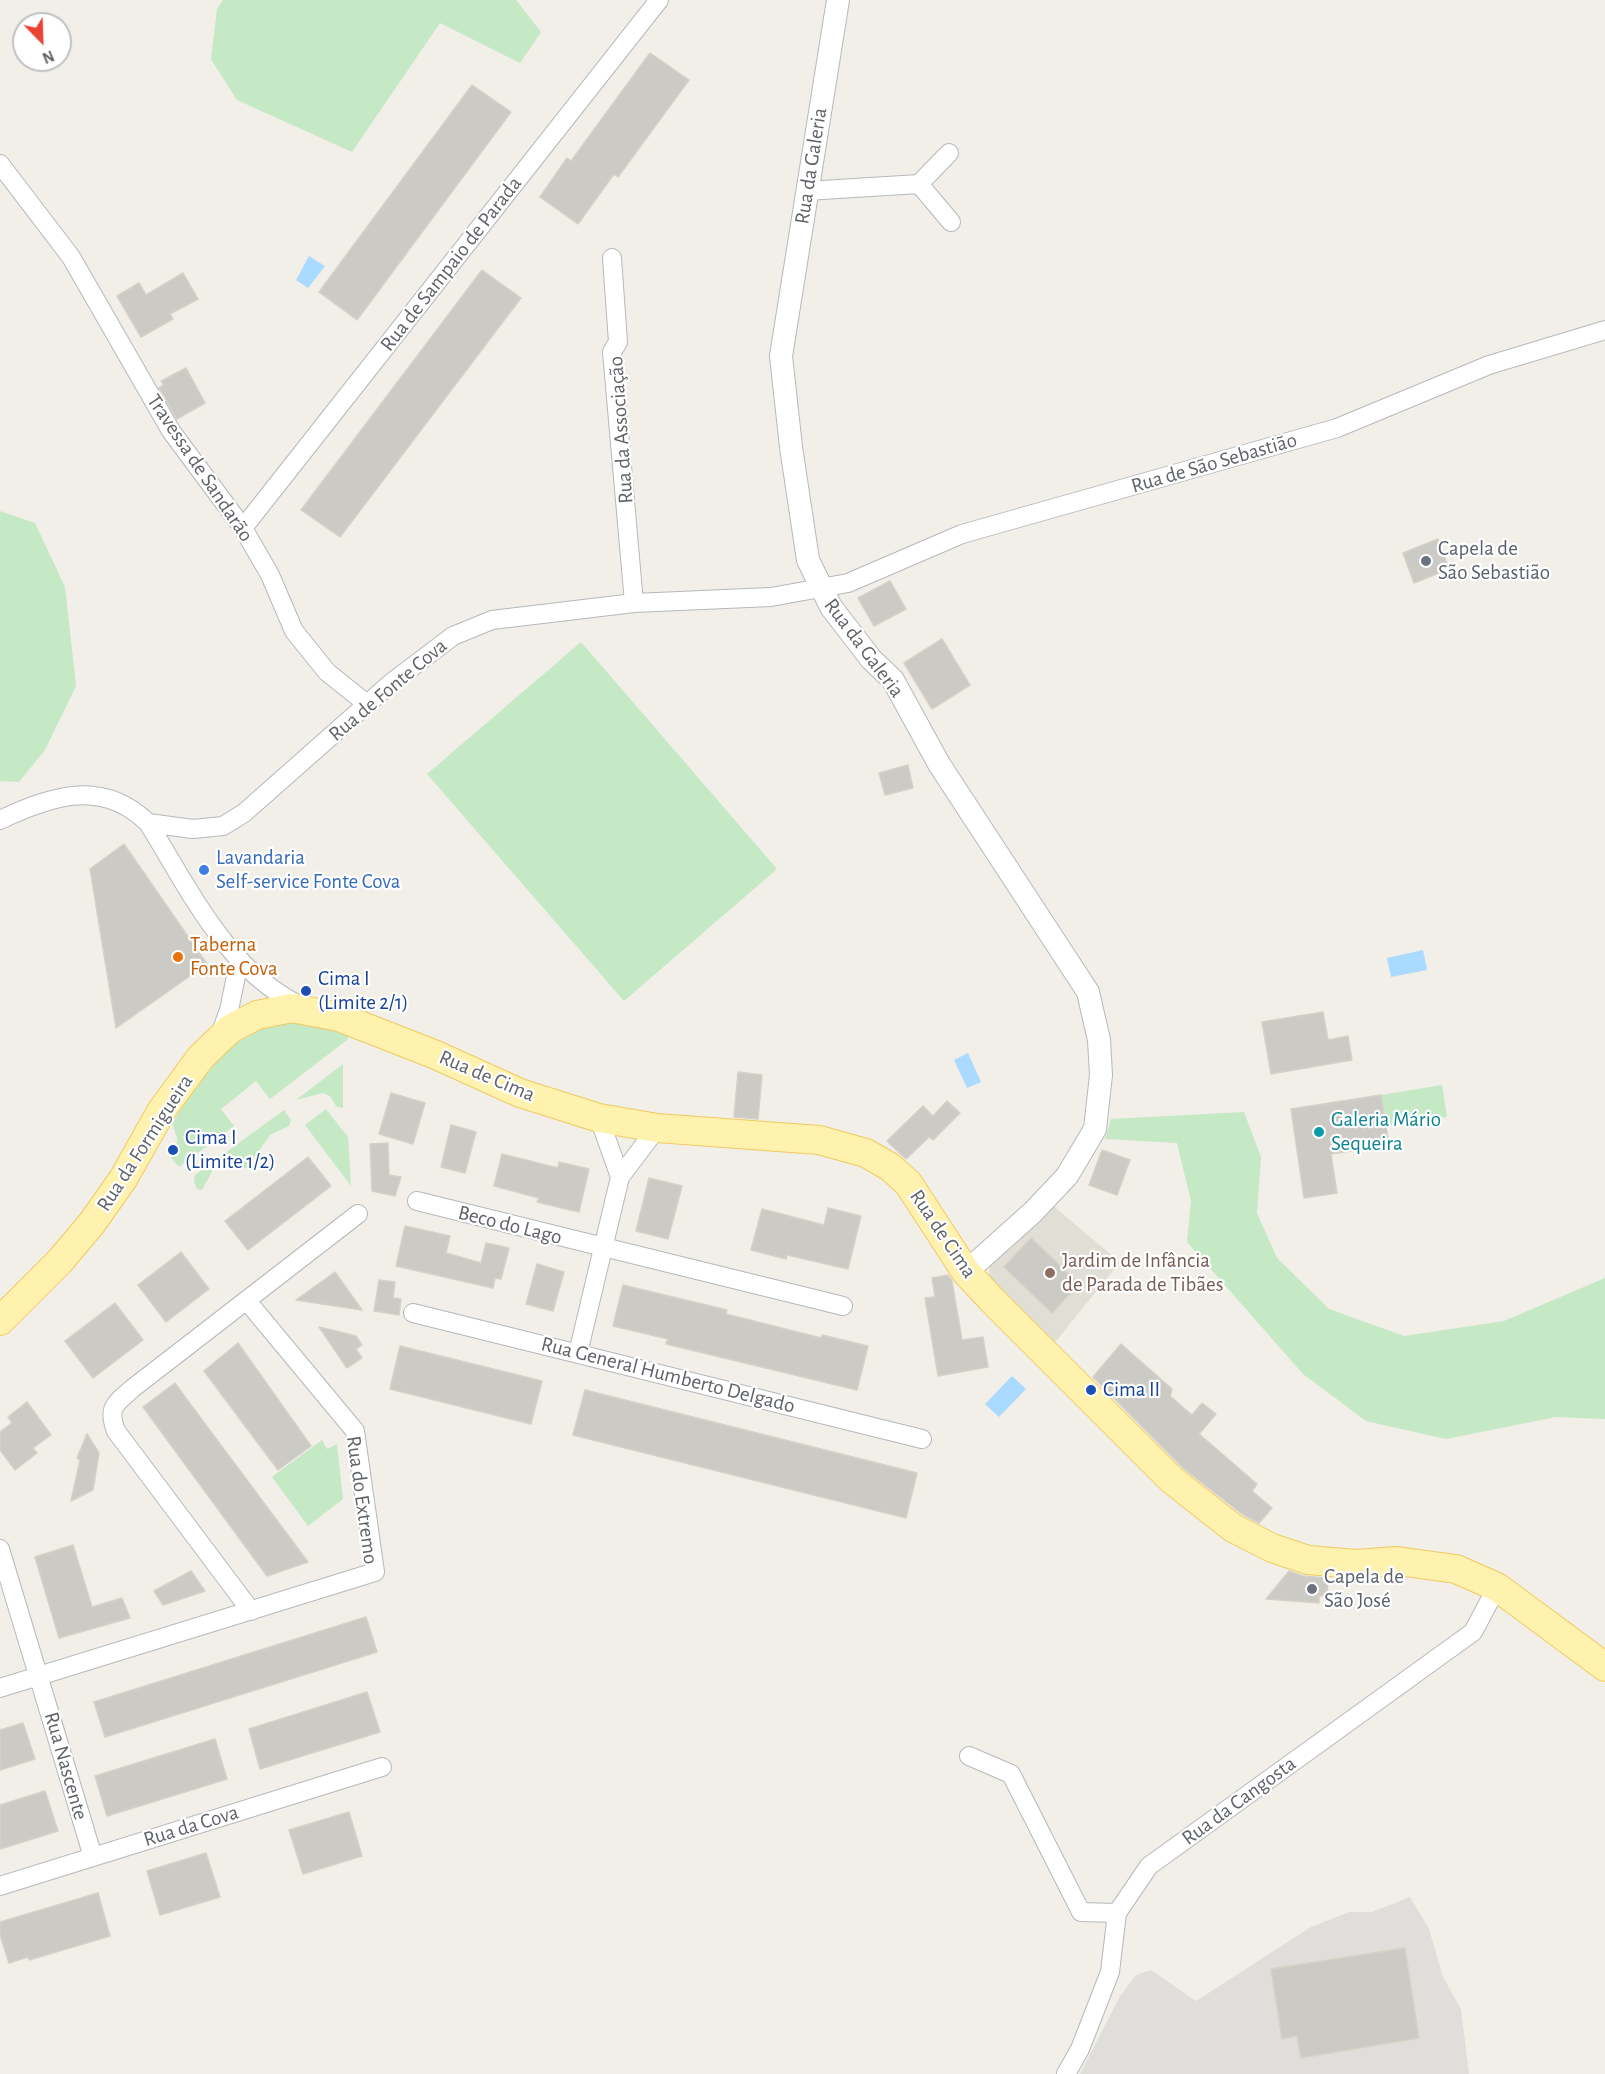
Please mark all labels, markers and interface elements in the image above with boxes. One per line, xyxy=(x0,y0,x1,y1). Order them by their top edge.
north arrow xyxy=(12,12,72,72)
text: N xyxy=(40,47,56,66)
street label: Rua da Galeria xyxy=(789,106,833,226)
street label: Rua de Sampaio de Parada xyxy=(375,172,527,356)
street label: Rua da Associação xyxy=(603,355,639,505)
street label: Travessa de Sandarão xyxy=(141,389,259,547)
street label: Rua de São Sebastião xyxy=(1128,427,1300,499)
place label: Capela de São Sebastião xyxy=(1438,536,1550,586)
marker: Capela de São Sebastião xyxy=(1419,554,1433,568)
street label: Rua da Galeria xyxy=(819,593,909,703)
street label: Rua de Fonte Cova xyxy=(324,633,452,747)
place label: Lavandaria Self-service Fonte Cova xyxy=(216,845,400,895)
marker: Lavandaria Self-service Fonte Cova xyxy=(197,863,211,877)
place label: Taberna Fonte Cova xyxy=(190,932,278,982)
marker: Taberna Fonte Cova xyxy=(171,950,185,964)
place label: Cima I (Limite 2/1) xyxy=(318,966,409,1016)
marker: Cima I (Limite 2/1) xyxy=(299,984,313,998)
street label: Rua de Cima xyxy=(435,1045,539,1107)
street label: Rua da Formigueira xyxy=(91,1070,199,1216)
place label: Galeria Mário Sequeira xyxy=(1331,1107,1441,1157)
place label: Cima I (Limite 1/2) xyxy=(185,1125,276,1175)
marker: Galeria Mário Sequeira xyxy=(1312,1125,1326,1139)
marker: Cima I (Limite 1/2) xyxy=(166,1143,180,1157)
street label: Rua de Cima xyxy=(904,1185,982,1283)
street label: Beco do Lago xyxy=(455,1200,565,1250)
place label: Jardim de Infância de Parada de Tibães xyxy=(1062,1248,1224,1298)
marker: Jardim de Infância de Parada de Tibães xyxy=(1043,1266,1057,1280)
street label: Rua General Humberto Delgado xyxy=(539,1331,797,1419)
place label: Cima II xyxy=(1103,1377,1160,1403)
marker: Cima II xyxy=(1084,1383,1098,1397)
street label: Rua do Extremo xyxy=(341,1434,383,1566)
place label: Capela de São José xyxy=(1324,1564,1404,1614)
marker: Capela de São José xyxy=(1305,1582,1319,1596)
street label: Rua Nascente xyxy=(39,1709,93,1823)
street label: Rua da Cangosta xyxy=(1177,1751,1301,1851)
street label: Rua da Cova xyxy=(140,1800,242,1852)

